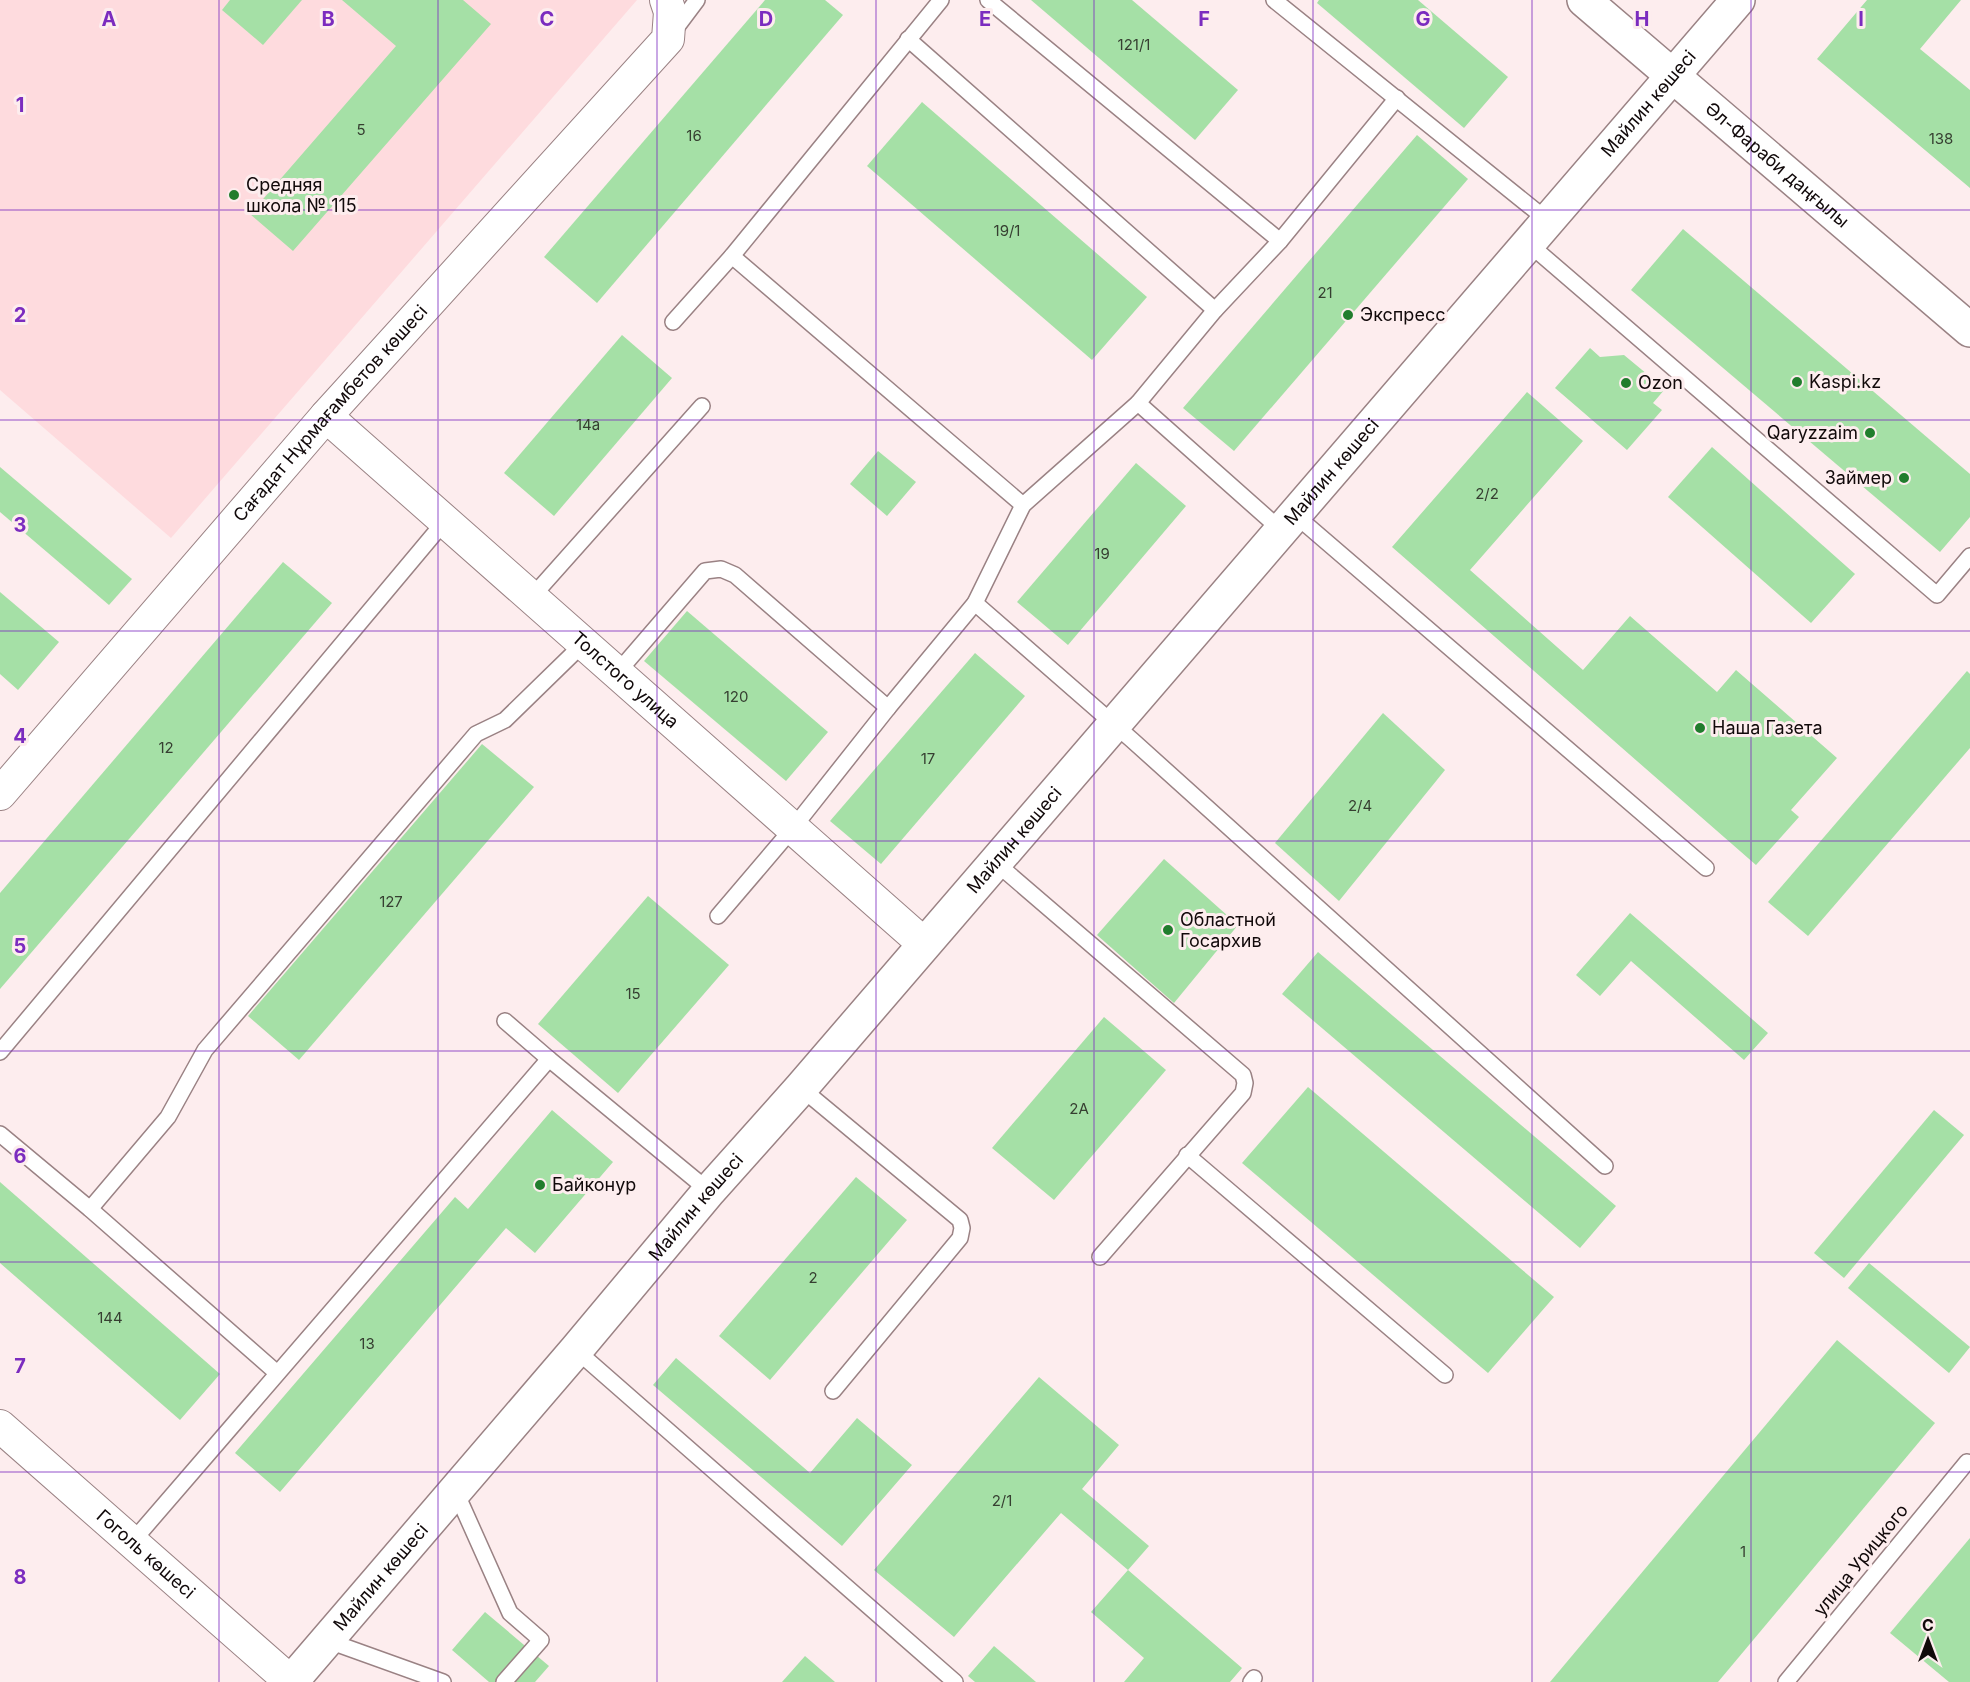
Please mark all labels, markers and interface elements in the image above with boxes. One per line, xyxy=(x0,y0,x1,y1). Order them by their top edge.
text: A xyxy=(102,7,117,31)
text: B xyxy=(321,7,335,31)
text: C xyxy=(540,7,554,31)
text: D xyxy=(759,7,773,31)
text: E xyxy=(979,7,991,31)
text: F xyxy=(1198,7,1210,31)
text: G xyxy=(1415,7,1431,31)
text: H xyxy=(1635,7,1649,31)
text: I xyxy=(1858,7,1864,31)
house number: 121/1 xyxy=(1118,35,1150,54)
street label: Майлин көшесі xyxy=(1597,46,1700,161)
text: 1 xyxy=(16,93,24,117)
street label: Әл-Фараби даңғылы xyxy=(1702,98,1853,232)
house number: 5 xyxy=(356,120,366,139)
house number: 16 xyxy=(686,126,702,145)
house number: 138 xyxy=(1929,129,1953,148)
place label: Средняя школа № 115 xyxy=(246,174,357,216)
marker: Средняя школа № 115 xyxy=(227,188,241,202)
house number: 19/1 xyxy=(994,221,1020,240)
house number: 21 xyxy=(1317,283,1333,302)
street label: Сағадат Нұрмағамбетов көшесі xyxy=(229,301,431,526)
text: 2 xyxy=(14,303,26,327)
place label: Экспресс xyxy=(1360,304,1445,325)
marker: Экспресс xyxy=(1341,308,1355,322)
place label: Kaspi.kz xyxy=(1809,371,1881,392)
place label: Ozon xyxy=(1638,372,1683,393)
marker: Kaspi.kz xyxy=(1790,375,1804,389)
marker: Ozon xyxy=(1619,376,1633,390)
street label: Майлин көшесі xyxy=(1280,414,1383,529)
house number: 14а xyxy=(576,415,600,434)
place label: Qaryzzaim xyxy=(1767,422,1858,443)
marker: Qaryzzaim xyxy=(1863,426,1877,440)
place label: Займер xyxy=(1825,467,1892,488)
marker: Займер xyxy=(1897,471,1911,485)
house number: 2/2 xyxy=(1475,484,1499,503)
text: 3 xyxy=(14,513,26,537)
house number: 19 xyxy=(1094,544,1110,563)
street label: Толстого улица xyxy=(568,627,683,732)
house number: 120 xyxy=(724,687,748,706)
place label: Наша Газета xyxy=(1712,717,1823,738)
marker: Наша Газета xyxy=(1693,721,1707,735)
text: 4 xyxy=(13,724,27,748)
house number: 12 xyxy=(158,738,174,757)
house number: 17 xyxy=(921,749,935,768)
street label: Майлин көшесі xyxy=(962,782,1066,897)
house number: 2/4 xyxy=(1348,796,1372,815)
house number: 127 xyxy=(379,892,403,911)
place label: Областной Госархив xyxy=(1180,909,1276,951)
marker: Областной Госархив xyxy=(1161,923,1175,937)
text: 5 xyxy=(14,934,26,958)
house number: 15 xyxy=(625,984,641,1003)
house number: 2А xyxy=(1069,1099,1089,1118)
text: 6 xyxy=(14,1144,27,1168)
street label: Майлин көшесі xyxy=(644,1149,747,1265)
place label: Байконур xyxy=(552,1174,636,1195)
marker: Байконур xyxy=(533,1178,547,1192)
house number: 2 xyxy=(808,1268,818,1287)
house number: 144 xyxy=(97,1308,123,1327)
house number: 13 xyxy=(359,1334,375,1353)
text: 7 xyxy=(14,1354,26,1378)
house number: 2/1 xyxy=(992,1491,1012,1510)
street label: улица Урицкого xyxy=(1809,1500,1912,1620)
street label: Гоголь көшесі xyxy=(93,1505,199,1603)
street label: Майлин көшесі xyxy=(329,1519,432,1635)
house number: 1 xyxy=(1740,1542,1746,1561)
text: 8 xyxy=(13,1565,27,1589)
north arrow xyxy=(1898,1610,1958,1670)
text: С xyxy=(1922,1615,1934,1635)

